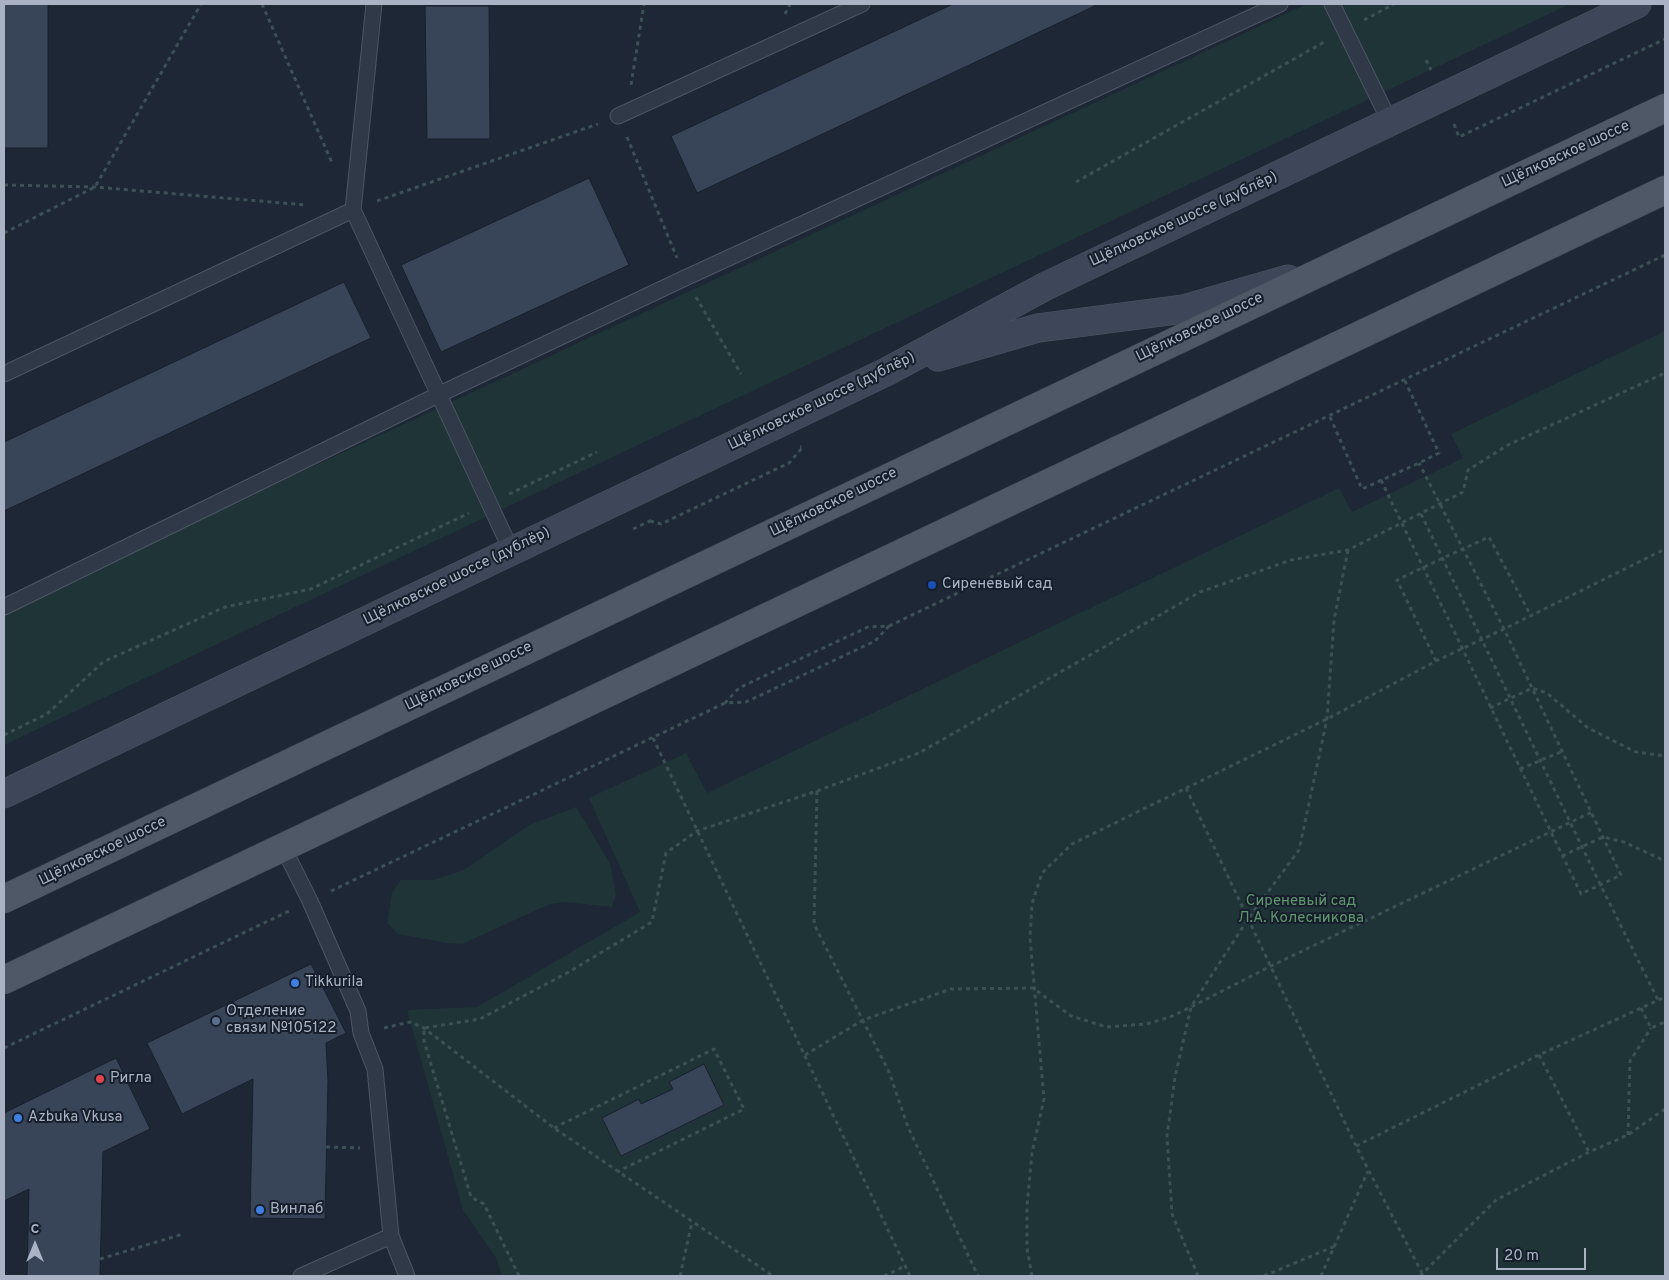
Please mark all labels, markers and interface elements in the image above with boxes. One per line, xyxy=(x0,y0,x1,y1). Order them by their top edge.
street label: Щёлковское шоссе xyxy=(1499,117,1633,193)
street label: Щёлковское шоссе (дублёр) xyxy=(1087,168,1281,272)
street label: Щёлковское шоссе xyxy=(1134,289,1266,367)
street label: Щёлковское шоссе (дублёр) xyxy=(726,349,918,455)
street label: Щёлковское шоссе xyxy=(768,464,900,542)
street label: Щёлковское шоссе (дублёр) xyxy=(361,524,553,630)
place label: Сиреневый сад xyxy=(942,576,1053,594)
marker: Сиреневый сад xyxy=(926,579,938,591)
street label: Щёлковское шоссе xyxy=(403,638,535,716)
street label: Щёлковское шоссе xyxy=(37,813,169,891)
park label: Сиреневый сад Л.А. Колесникова xyxy=(1238,893,1364,928)
place label: Tikkurila xyxy=(305,974,363,992)
marker: Tikkurila xyxy=(289,977,301,989)
place label: Отделение связи №105122 xyxy=(226,1003,336,1038)
marker: Отделение связи №105122 xyxy=(210,1015,222,1027)
place label: Ригла xyxy=(110,1070,152,1088)
marker: Ригла xyxy=(94,1073,106,1085)
place label: Azbuka Vkusa xyxy=(28,1109,122,1127)
marker: Azbuka Vkusa xyxy=(12,1112,24,1124)
place label: Винлаб xyxy=(270,1201,323,1219)
marker: Винлаб xyxy=(254,1204,266,1216)
north arrow xyxy=(10,1220,60,1270)
text: С xyxy=(31,1221,39,1238)
scale bar xyxy=(1499,1238,1589,1270)
text: 20 m xyxy=(1504,1247,1539,1266)

